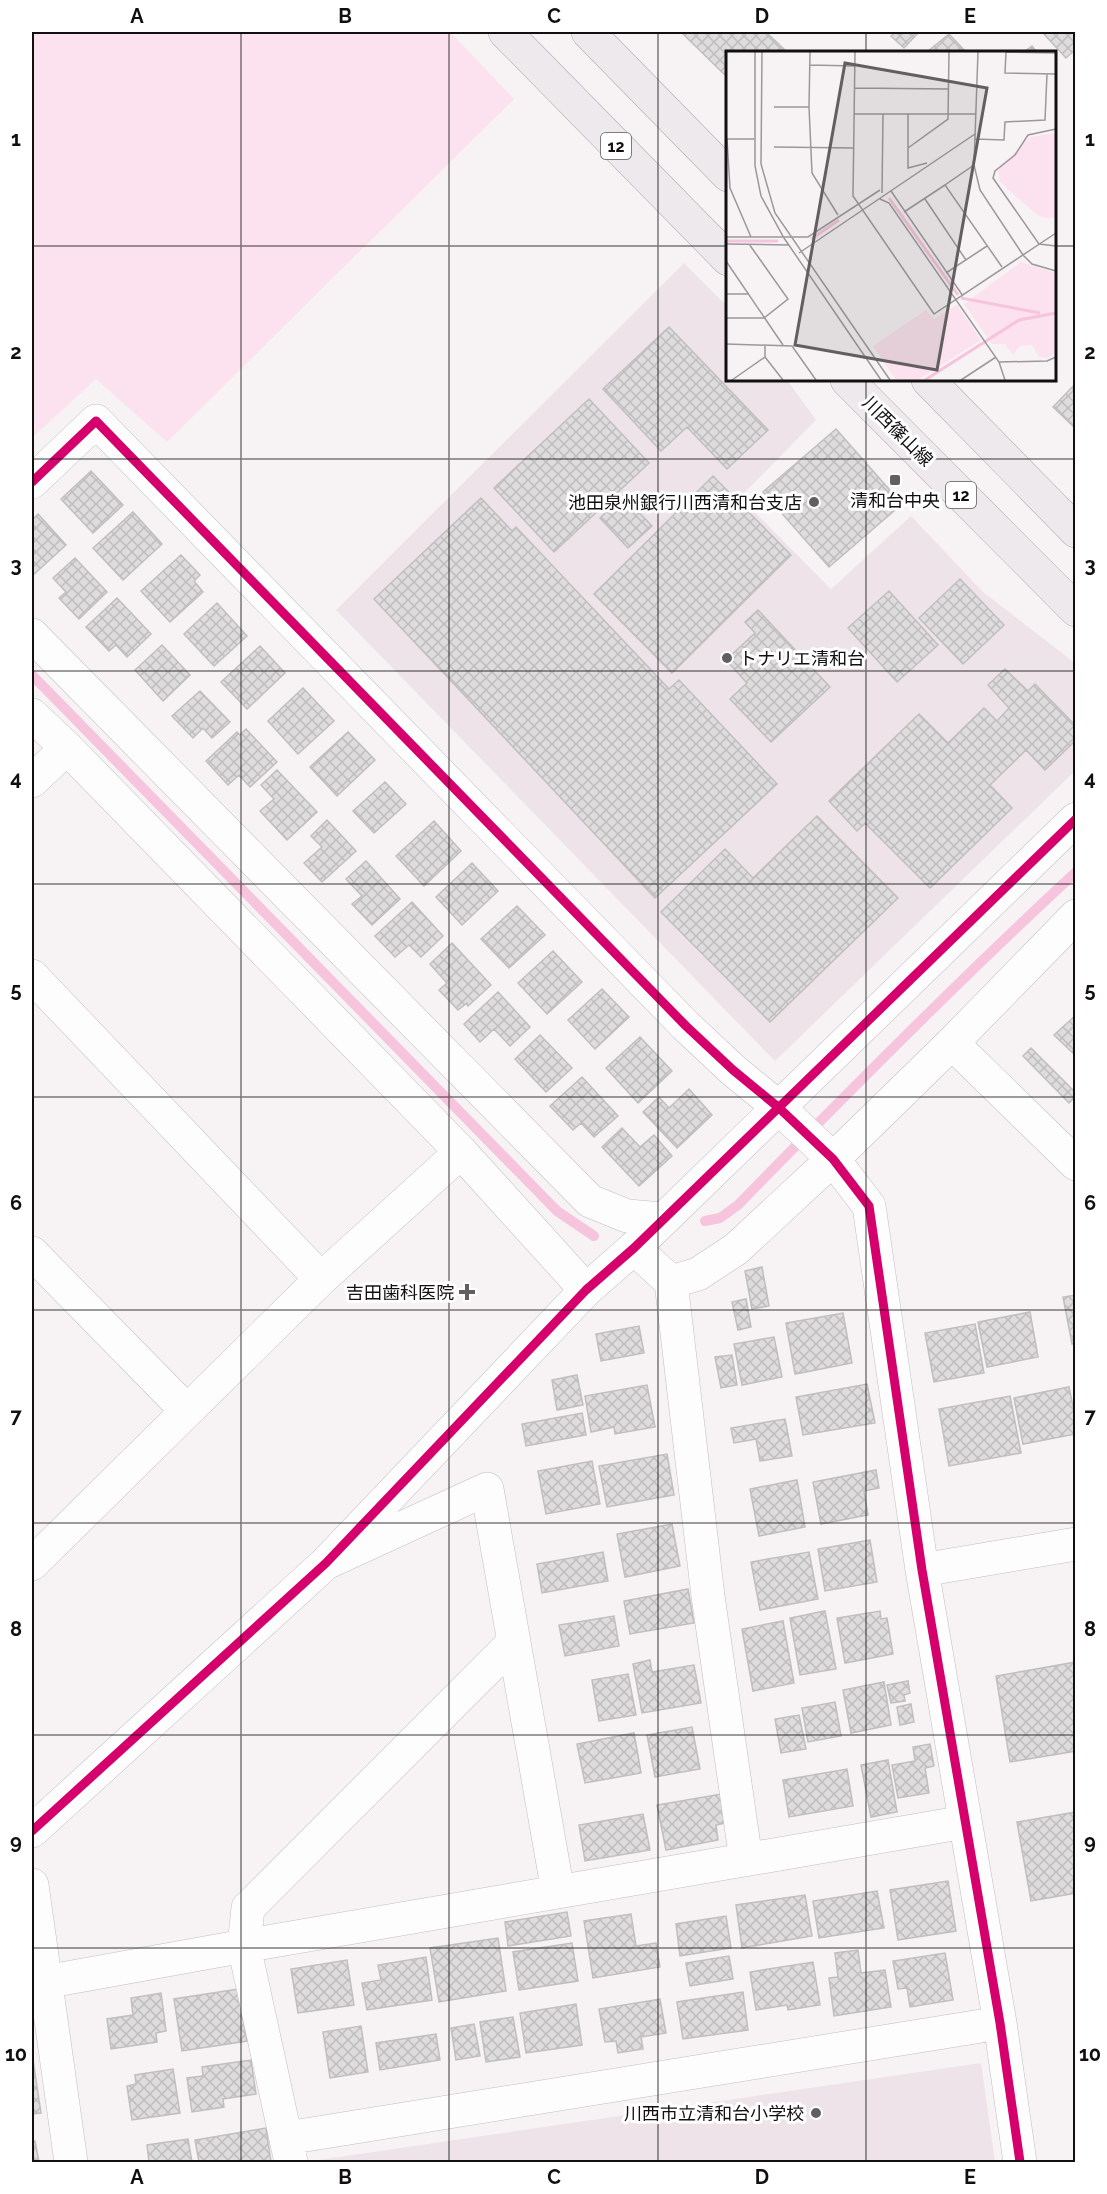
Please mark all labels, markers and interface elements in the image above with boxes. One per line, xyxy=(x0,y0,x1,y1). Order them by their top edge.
text: A xyxy=(130,4,144,28)
text: B xyxy=(338,4,352,28)
text: C xyxy=(547,4,561,28)
text: D xyxy=(755,4,769,28)
text: E xyxy=(964,4,976,28)
inset map xyxy=(726,51,1056,381)
text: 1 xyxy=(11,127,21,151)
text: 1 xyxy=(1085,127,1095,151)
road number: 12 xyxy=(601,133,631,159)
text: 2 xyxy=(10,340,22,364)
text: 2 xyxy=(1084,340,1096,364)
street label: 川西篠山線 xyxy=(859,392,937,470)
marker: 清和台中央 xyxy=(888,473,902,487)
road number: 12 xyxy=(946,482,976,508)
place label: 清和台中央 xyxy=(850,490,940,511)
place label: 池田泉州銀行川西清和台支店 xyxy=(568,492,802,513)
marker: 池田泉州銀行川西清和台支店 xyxy=(807,495,821,509)
text: 3 xyxy=(10,553,22,577)
text: 3 xyxy=(1084,553,1096,577)
place label: トナリエ清和台 xyxy=(739,648,865,669)
marker: トナリエ清和台 xyxy=(720,651,734,665)
text: 4 xyxy=(10,766,22,790)
text: 4 xyxy=(1084,766,1096,790)
text: 5 xyxy=(10,978,22,1002)
text: 5 xyxy=(1084,978,1096,1002)
text: 6 xyxy=(10,1191,22,1215)
text: 6 xyxy=(1084,1191,1096,1215)
place label: 吉田歯科医院 xyxy=(346,1282,454,1303)
marker: 吉田歯科医院 xyxy=(458,1283,476,1301)
text: 7 xyxy=(10,1404,22,1428)
text: 7 xyxy=(1084,1404,1096,1428)
text: 8 xyxy=(10,1617,22,1641)
text: 8 xyxy=(1084,1617,1096,1641)
text: 9 xyxy=(10,1830,22,1854)
text: 9 xyxy=(1084,1830,1096,1854)
text: 10 xyxy=(5,2042,27,2066)
text: 10 xyxy=(1079,2042,1101,2066)
place label: 川西市立清和台小学校 xyxy=(624,2103,804,2124)
marker: 川西市立清和台小学校 xyxy=(809,2106,823,2120)
text: A xyxy=(130,2165,144,2189)
text: B xyxy=(338,2165,352,2189)
text: C xyxy=(547,2165,561,2189)
text: D xyxy=(755,2165,769,2189)
text: E xyxy=(964,2165,976,2189)

